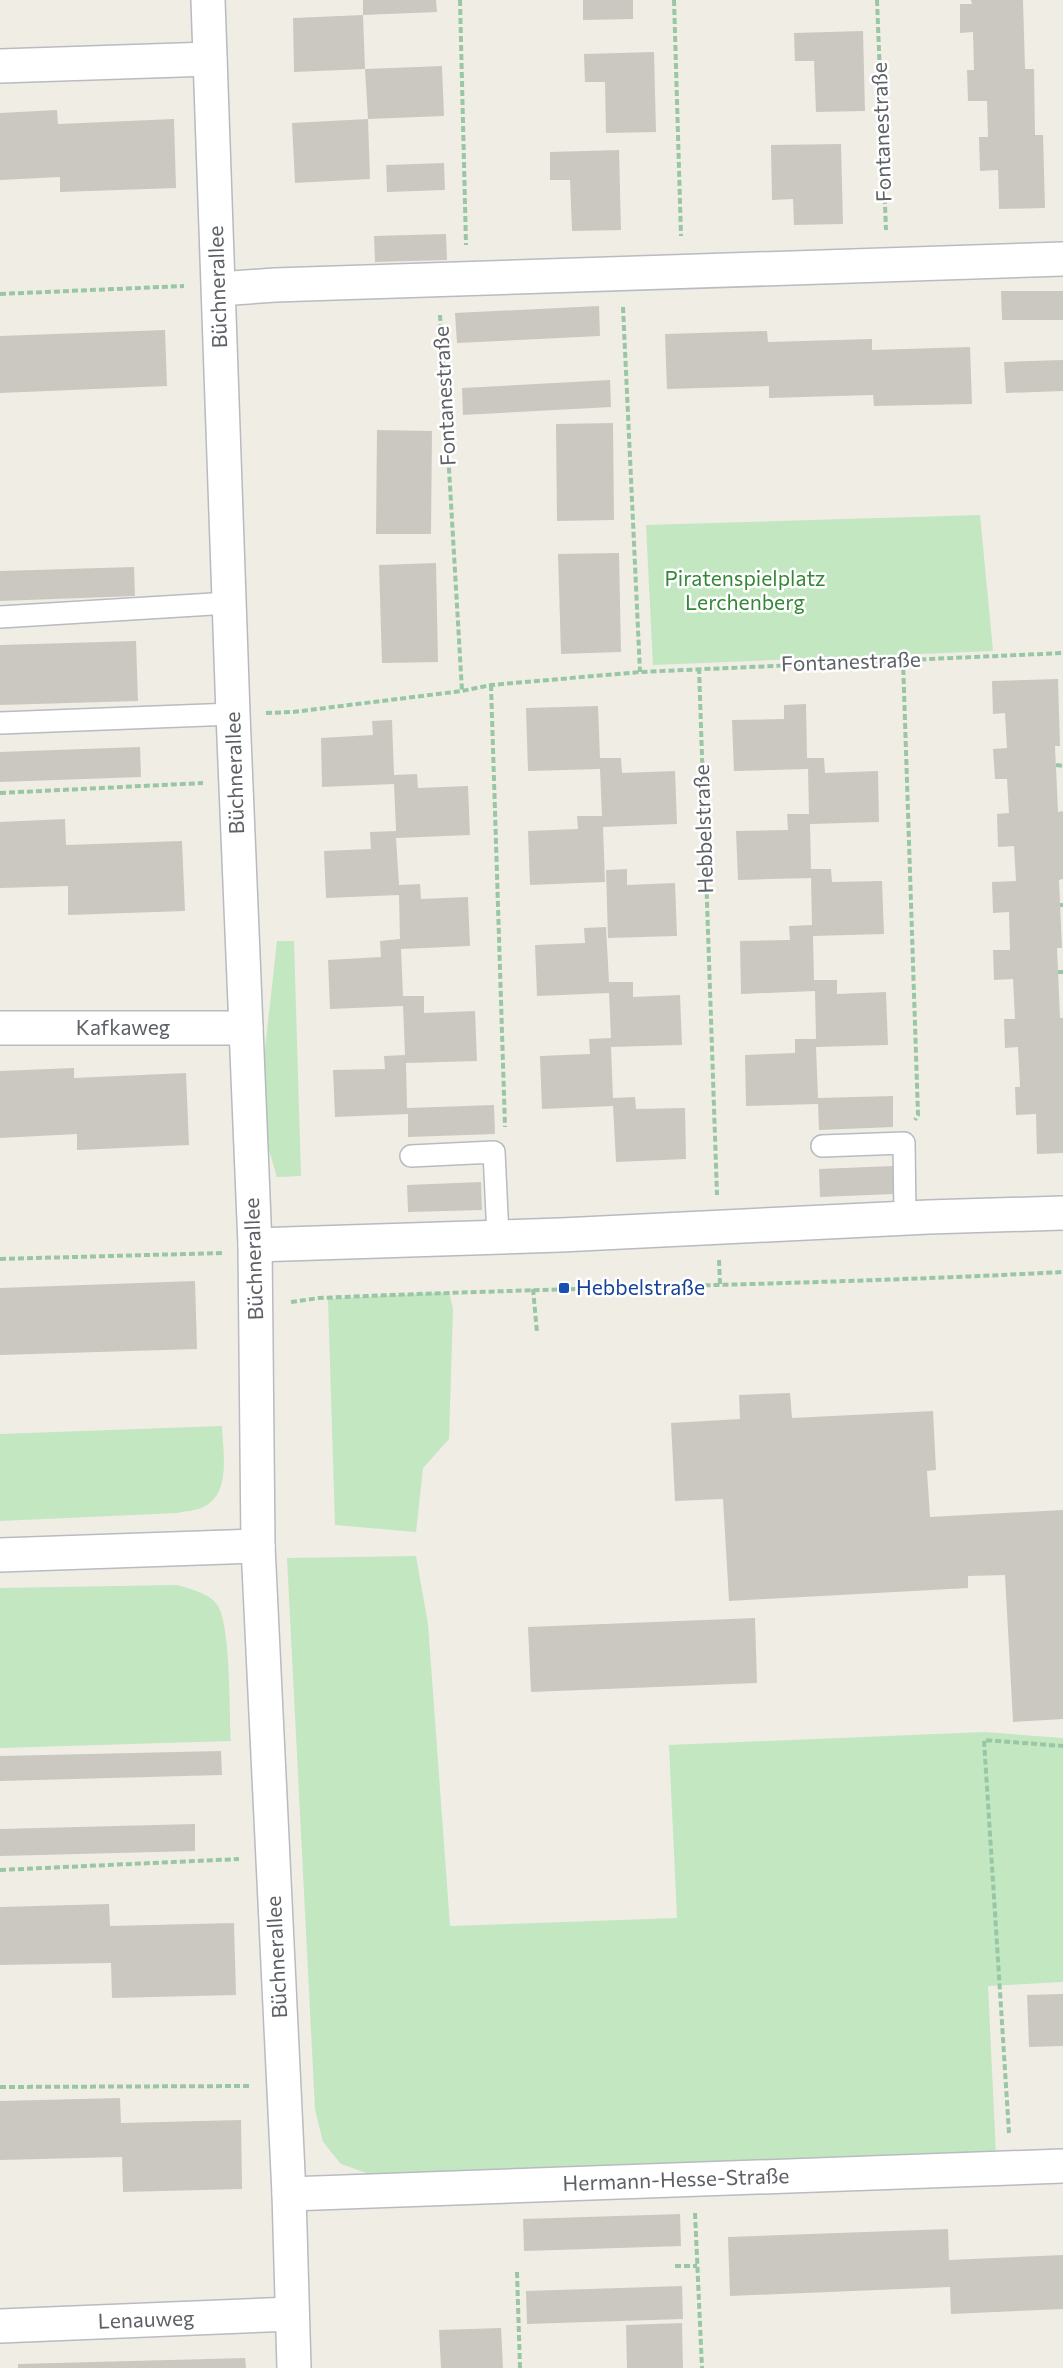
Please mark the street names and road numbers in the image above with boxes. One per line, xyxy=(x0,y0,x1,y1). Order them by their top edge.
street label: Fontanestraße xyxy=(866,62,895,202)
street label: Büchnerallee xyxy=(202,225,231,349)
street label: Fontanestraße xyxy=(427,326,460,467)
street label: Fontanestraße xyxy=(781,646,921,675)
street label: Büchnerallee xyxy=(219,711,248,835)
street label: Hebbelstraße xyxy=(688,764,717,894)
street label: Kafkaweg xyxy=(76,1014,170,1039)
street label: Büchnerallee xyxy=(238,1197,267,1321)
street label: Büchnerallee xyxy=(260,1895,291,2019)
street label: Hermann-Hesse-Straße xyxy=(562,2162,790,2195)
street label: Lenauweg xyxy=(97,2304,195,2333)

